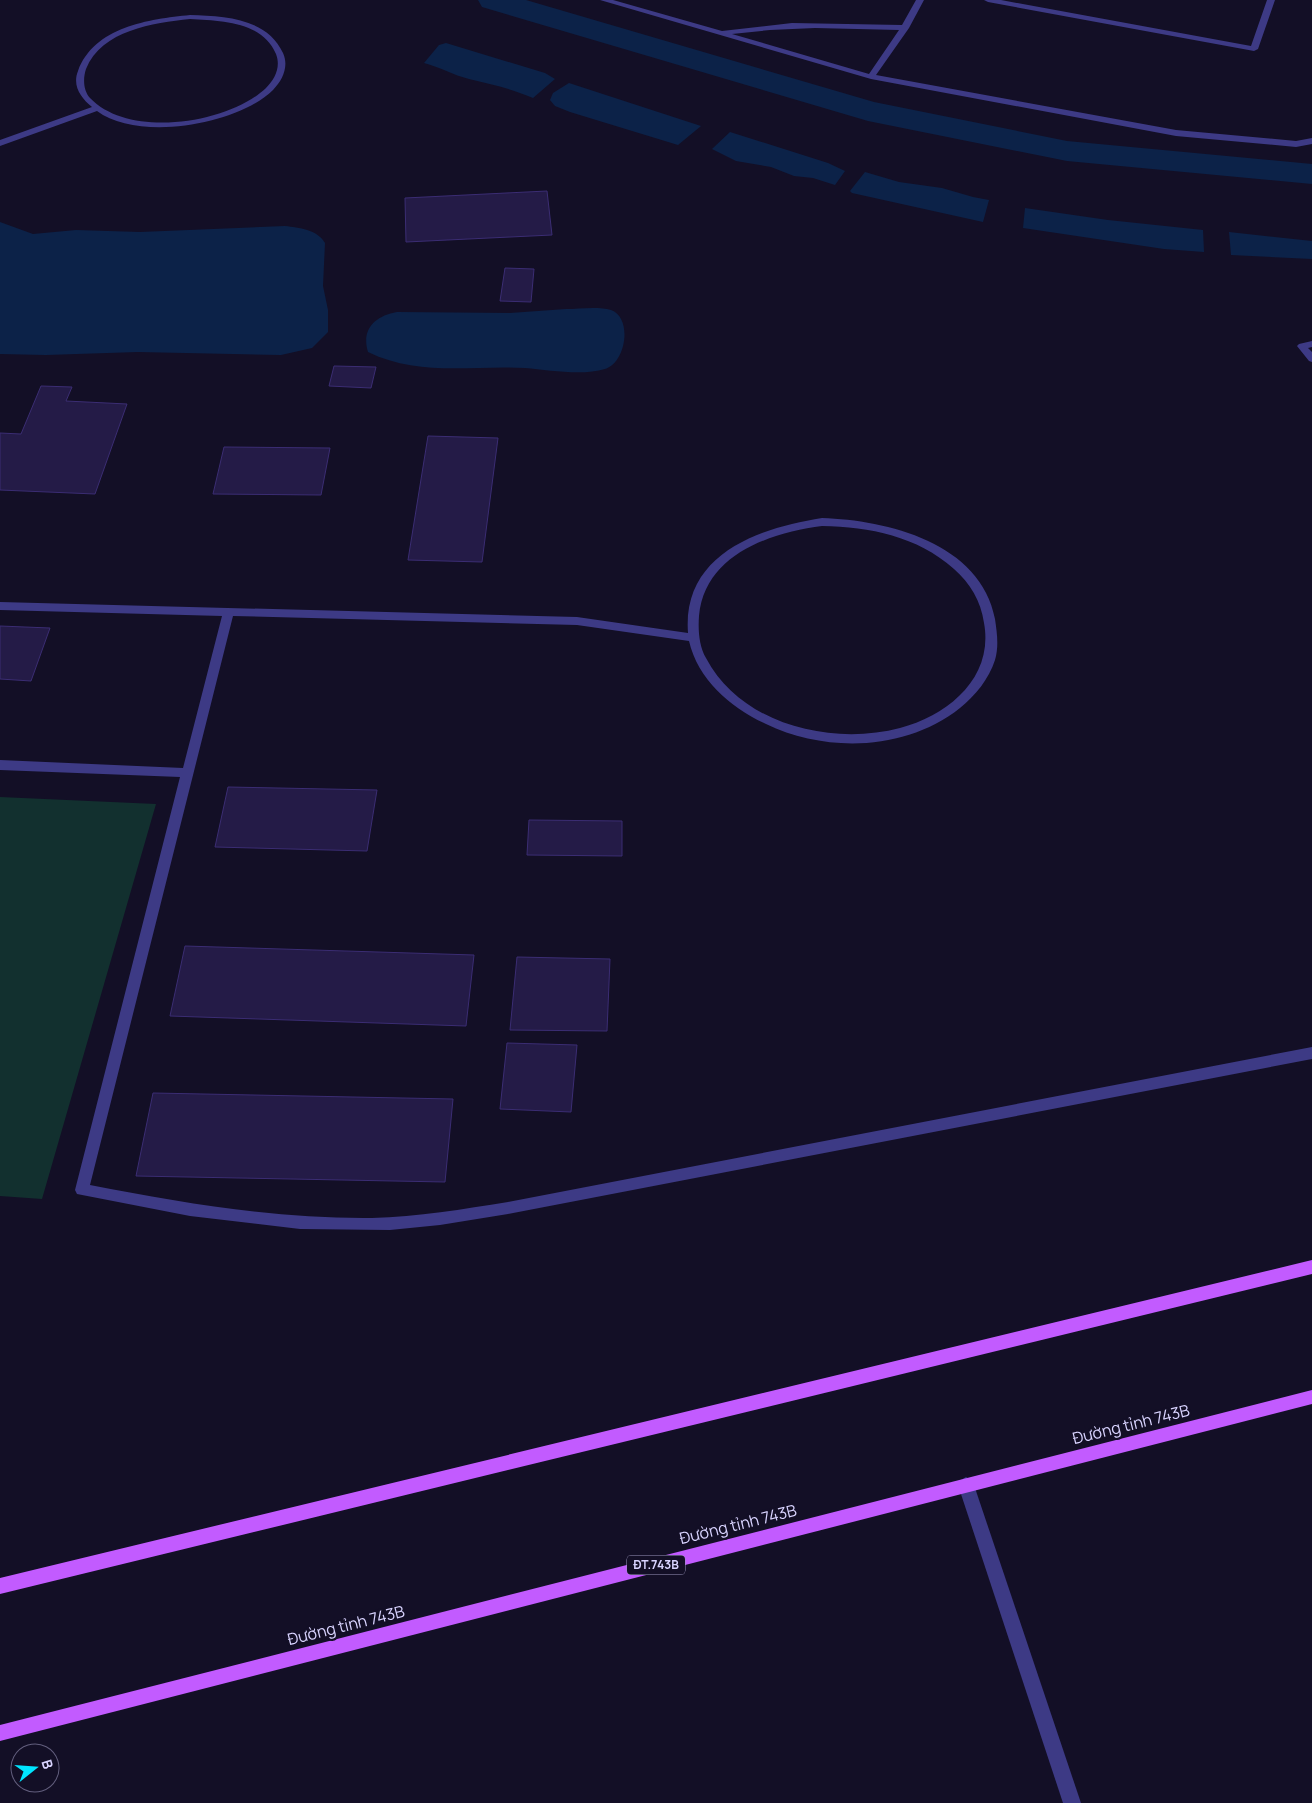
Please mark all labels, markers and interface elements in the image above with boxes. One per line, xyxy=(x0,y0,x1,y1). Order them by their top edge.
street label: Đường tỉnh 743B xyxy=(1070,1399,1192,1449)
street label: Đường tỉnh 743B xyxy=(677,1499,799,1549)
road number: ĐT.743B xyxy=(627,1556,685,1574)
street label: Đường tỉnh 743B xyxy=(285,1600,407,1650)
north arrow xyxy=(10,1743,60,1793)
text: B xyxy=(38,1757,58,1771)

